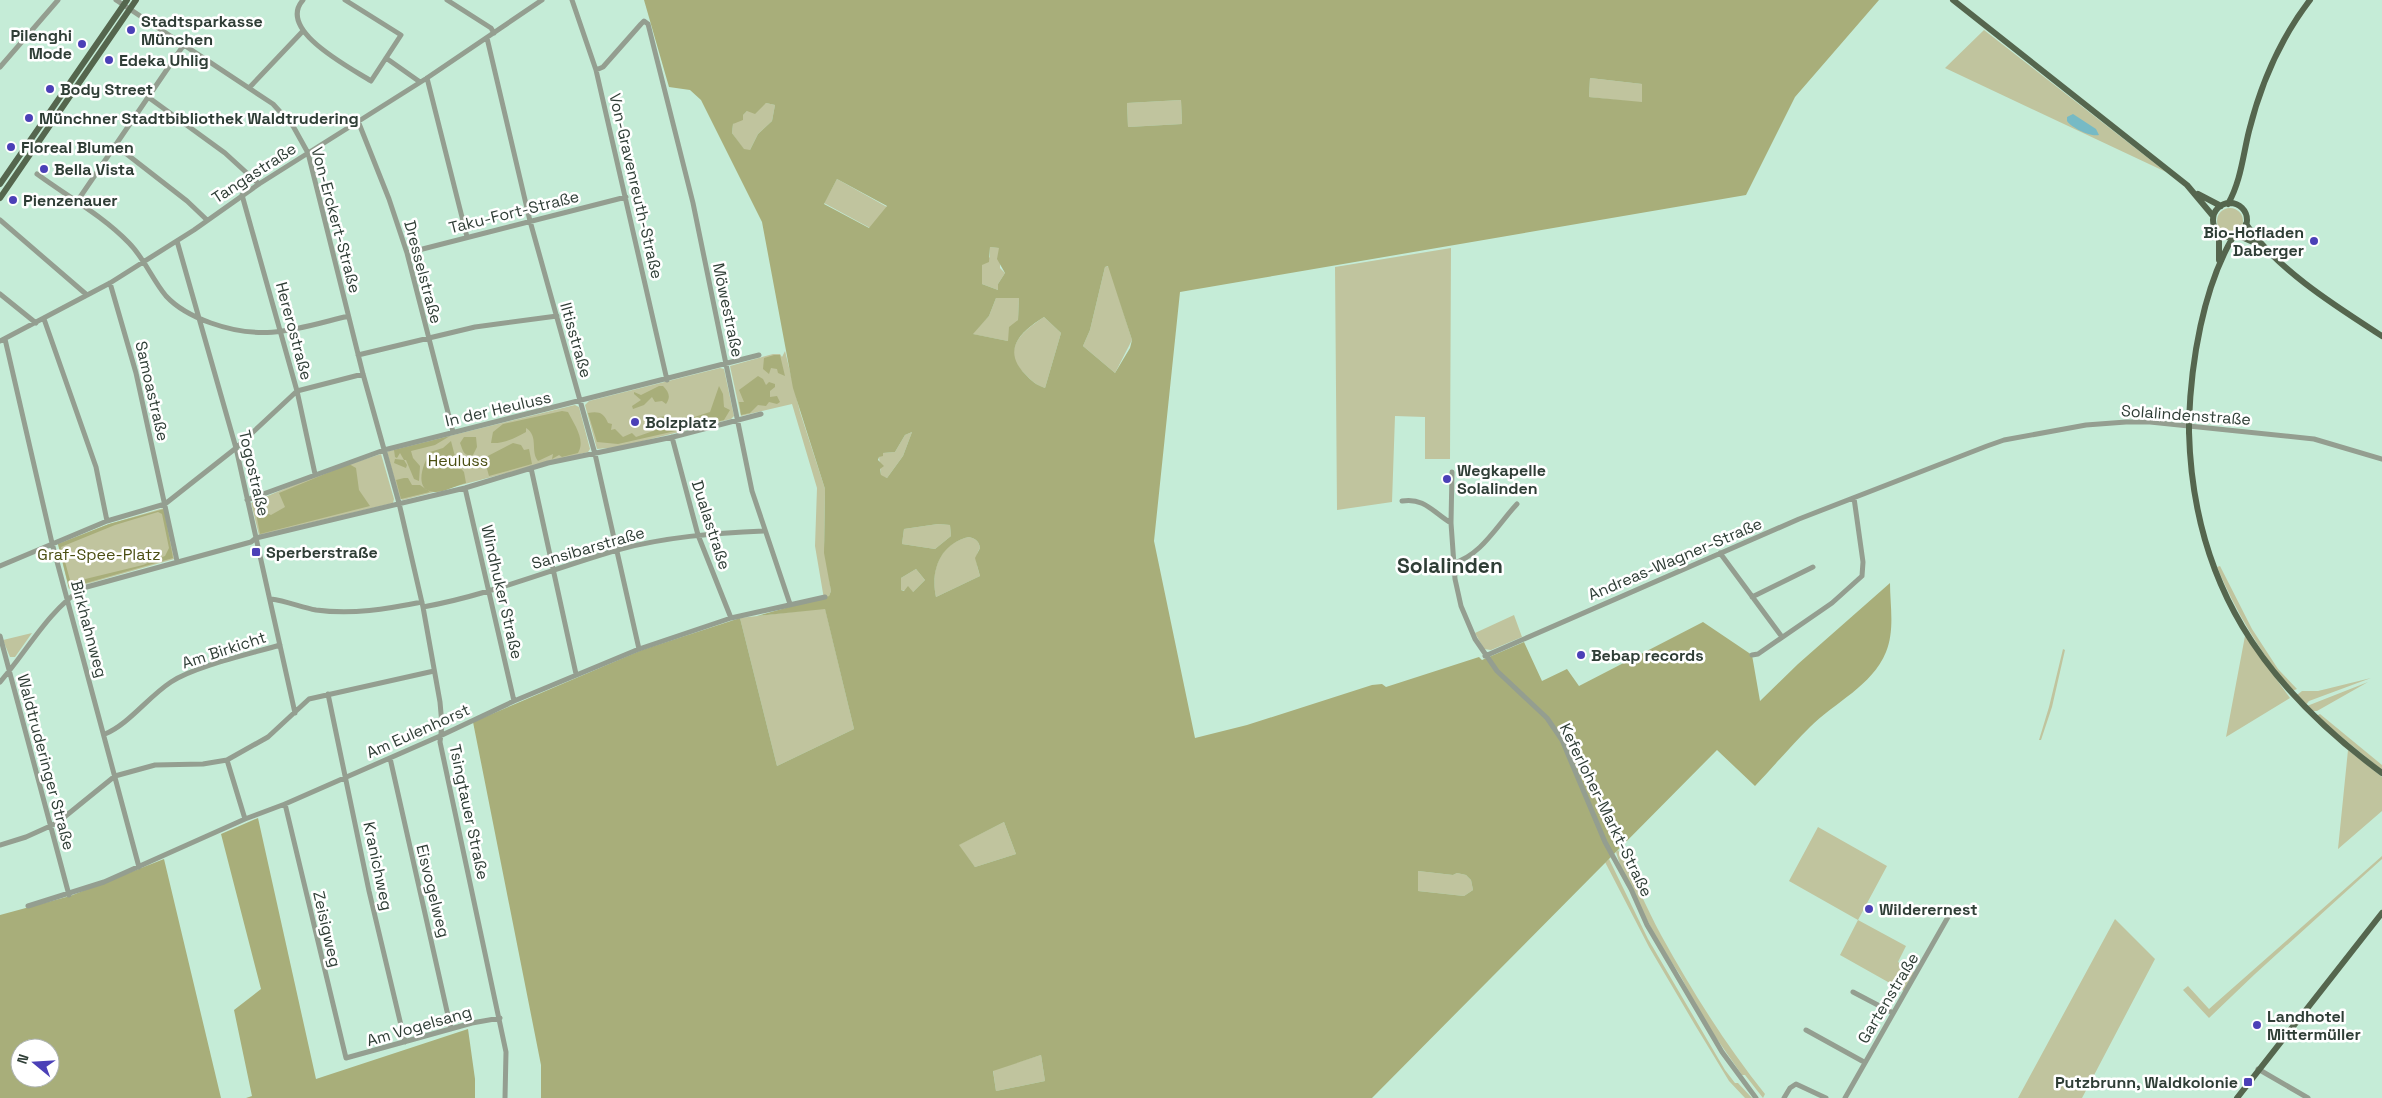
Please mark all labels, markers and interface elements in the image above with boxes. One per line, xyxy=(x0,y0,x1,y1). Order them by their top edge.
place label: Stadtsparkasse München xyxy=(141,11,263,50)
marker: Stadtsparkasse München xyxy=(125,24,137,36)
place label: Pilenghi Mode xyxy=(10,25,72,64)
marker: Pilenghi Mode xyxy=(76,38,88,50)
place label: Edeka Uhlig xyxy=(119,50,209,71)
marker: Edeka Uhlig xyxy=(103,54,115,66)
place label: Body Street xyxy=(60,79,153,100)
marker: Body Street xyxy=(44,83,56,95)
street label: Von-Gravenreuth-Straße xyxy=(604,91,668,281)
place label: Münchner Stadtbibliothek Waldtrudering xyxy=(39,108,359,129)
marker: Münchner Stadtbibliothek Waldtrudering xyxy=(23,112,35,124)
place label: Floreal Blumen xyxy=(21,137,134,158)
street label: Tangastraße xyxy=(208,138,300,208)
marker: Floreal Blumen xyxy=(5,141,17,153)
street label: Von-Erckert-Straße xyxy=(306,145,366,295)
place label: Bella Vista xyxy=(54,159,134,180)
marker: Bella Vista xyxy=(38,163,50,175)
street label: Taku-Fort-Straße xyxy=(447,186,581,238)
place label: Pienzenauer xyxy=(23,190,118,211)
marker: Pienzenauer xyxy=(7,194,19,206)
street label: Dresselstraße xyxy=(399,218,447,326)
place label: Bio-Hofladen Daberger xyxy=(2203,222,2304,261)
marker: Bio-Hofladen Daberger xyxy=(2308,235,2320,247)
street label: Möwestraße xyxy=(708,261,748,359)
street label: Hererostraße xyxy=(271,280,317,382)
street label: Iltisstraße xyxy=(555,300,597,380)
street label: Samoastraße xyxy=(130,339,174,443)
street label: In der Heuluss xyxy=(443,387,553,431)
street label: Solalindenstraße xyxy=(2120,400,2252,430)
place label: Bolzplatz xyxy=(645,412,717,433)
marker: Bolzplatz xyxy=(629,416,641,428)
street label: Togostraße xyxy=(234,428,274,518)
park label: Heuluss xyxy=(428,450,488,471)
place label: Wegkapelle Solalinden xyxy=(1457,460,1546,499)
marker: Wegkapelle Solalinden xyxy=(1441,473,1453,485)
street label: Dualastraße xyxy=(687,478,735,572)
street label: Andreas-Wagner-Straße xyxy=(1585,513,1765,605)
street label: Sansibarstraße xyxy=(529,522,647,574)
street label: Windhuker Straße xyxy=(476,523,528,661)
place label: Sperberstraße xyxy=(266,542,378,563)
park label: Graf-Spee-Platz xyxy=(37,544,161,565)
marker: Sperberstraße xyxy=(250,546,262,558)
district label: Solalinden xyxy=(1397,552,1503,579)
street label: Birkhahnweg xyxy=(66,578,112,680)
street label: Am Birkicht xyxy=(179,626,269,674)
place label: Bebap records xyxy=(1591,645,1704,666)
marker: Bebap records xyxy=(1575,649,1587,661)
street label: Waldtruderinger Straße xyxy=(12,672,80,852)
street label: Am Eulenhorst xyxy=(363,699,473,763)
street label: Keferloher-Markt-Straße xyxy=(1555,720,1657,900)
street label: Tsingtauer Straße xyxy=(444,742,494,882)
street label: Kranichweg xyxy=(358,820,398,912)
street label: Eisvogelweg xyxy=(411,842,455,940)
street label: Zeisigweg xyxy=(308,889,346,969)
place label: Wilderernest xyxy=(1879,899,1978,920)
marker: Wilderernest xyxy=(1863,903,1875,915)
street label: Gartenstraße xyxy=(1853,949,1923,1047)
street label: Am Vogelsang xyxy=(364,1001,474,1051)
place label: Landhotel Mittermüller xyxy=(2267,1006,2361,1045)
marker: Landhotel Mittermüller xyxy=(2251,1019,2263,1031)
north arrow xyxy=(10,1038,60,1088)
text: N xyxy=(13,1052,33,1066)
place label: Putzbrunn, Waldkolonie xyxy=(2055,1072,2238,1093)
marker: Putzbrunn, Waldkolonie xyxy=(2242,1076,2254,1088)

